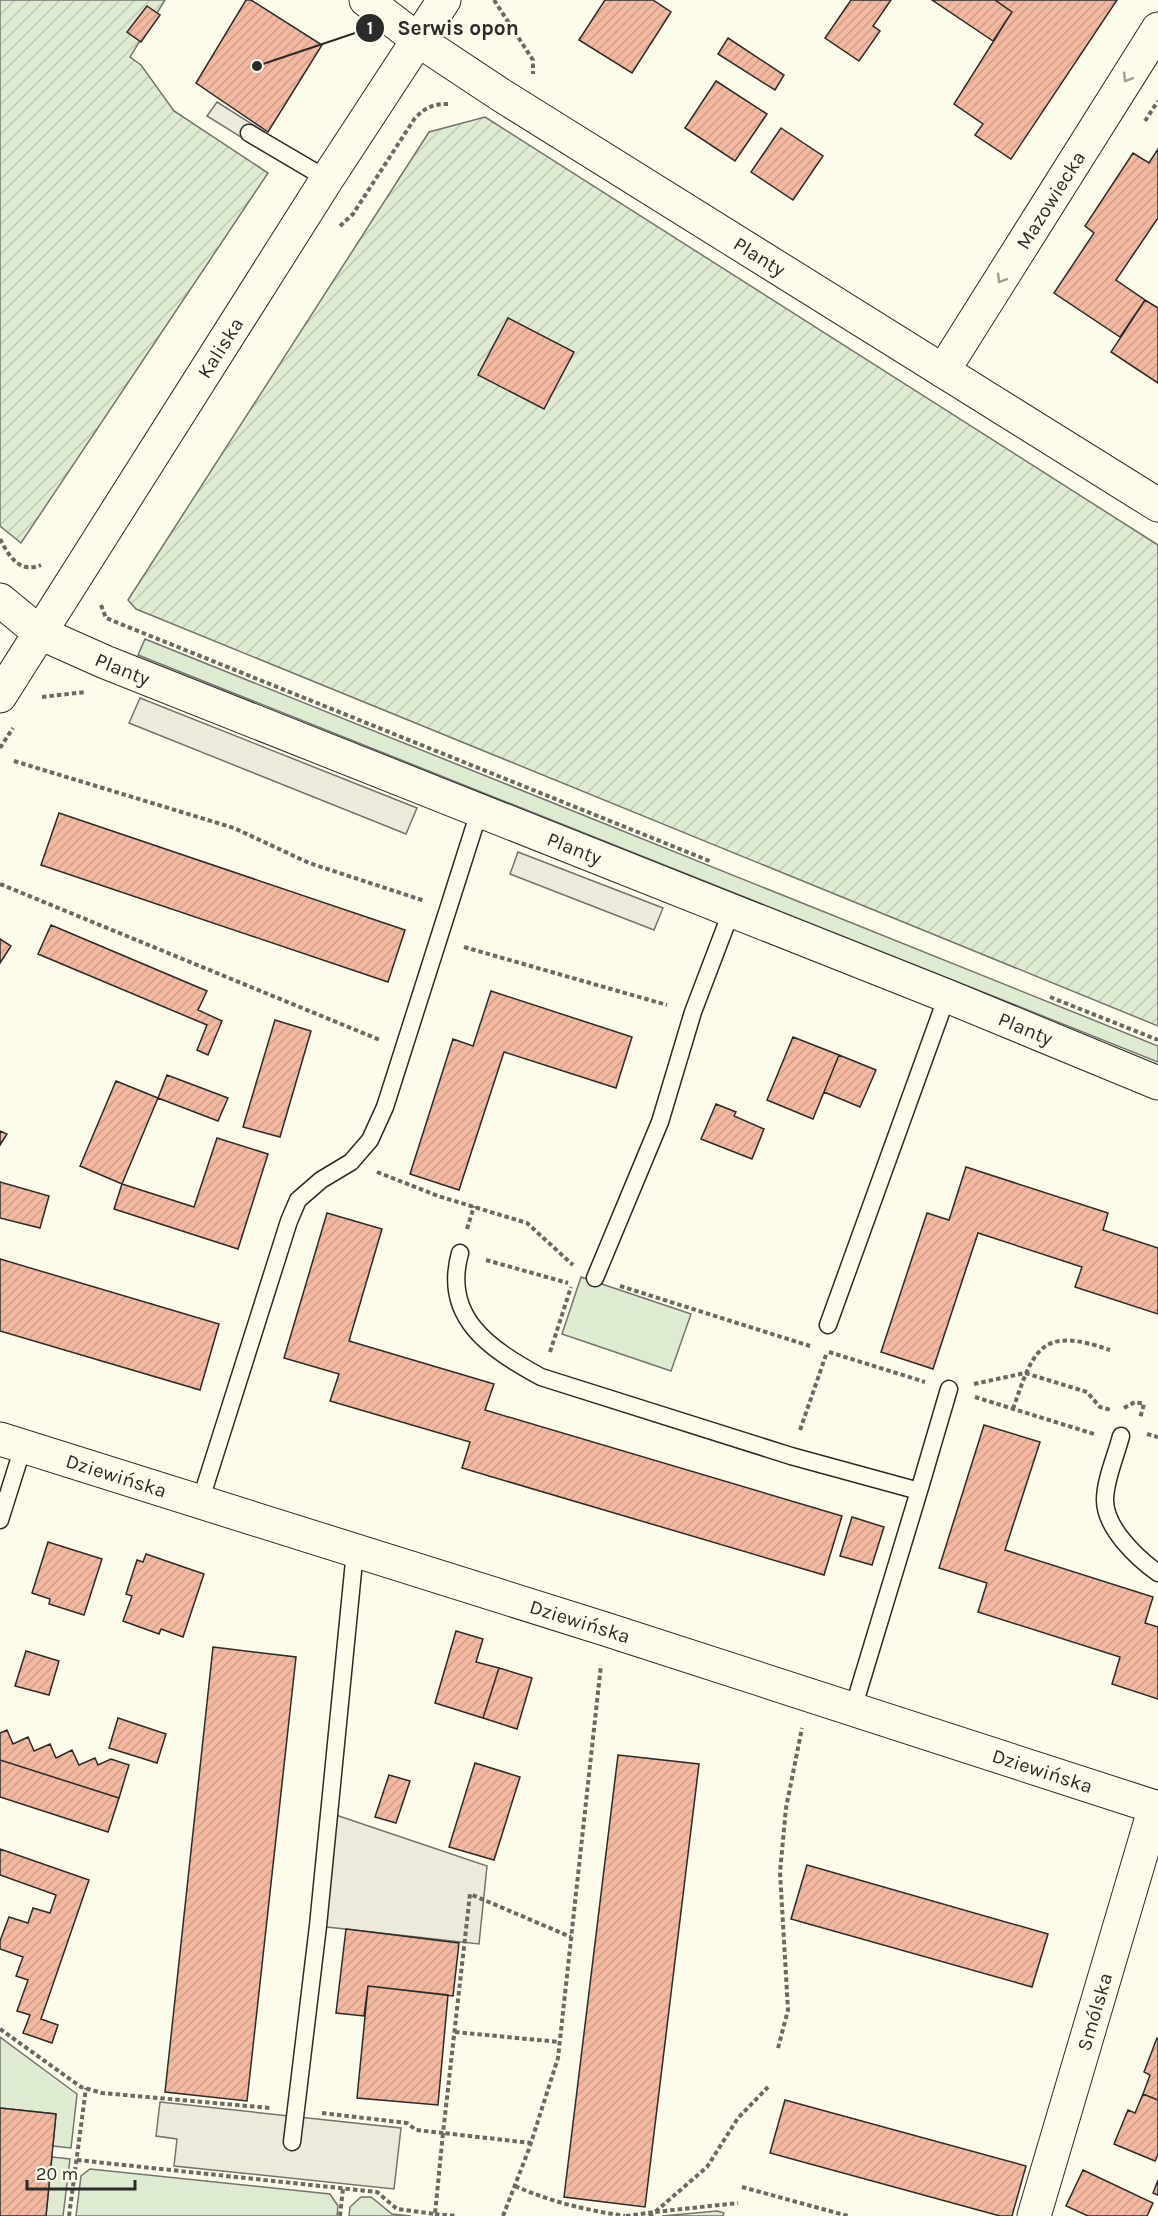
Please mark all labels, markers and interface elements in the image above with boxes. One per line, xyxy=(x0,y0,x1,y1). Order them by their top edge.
callout: Serwis opon xyxy=(355,8,531,47)
text: Serwis opon xyxy=(397,16,519,40)
text: 1 xyxy=(367,17,373,39)
one-way arrow xyxy=(1122,72,1134,82)
street label: Mazowiecka xyxy=(1011,147,1090,254)
street label: Planty xyxy=(729,232,789,282)
one-way arrow xyxy=(996,273,1008,283)
street label: Kaliska xyxy=(193,313,248,383)
street label: Planty xyxy=(92,648,153,691)
street label: Planty xyxy=(544,828,605,870)
street label: Planty xyxy=(995,1007,1056,1050)
street label: Dziewińska xyxy=(63,1449,169,1503)
street label: Dziewińska xyxy=(527,1595,633,1648)
street label: Dziewińska xyxy=(989,1744,1096,1798)
street label: Smólska xyxy=(1073,1970,1117,2054)
scale bar xyxy=(27,2153,135,2191)
text: 20 m xyxy=(36,2163,78,2185)

